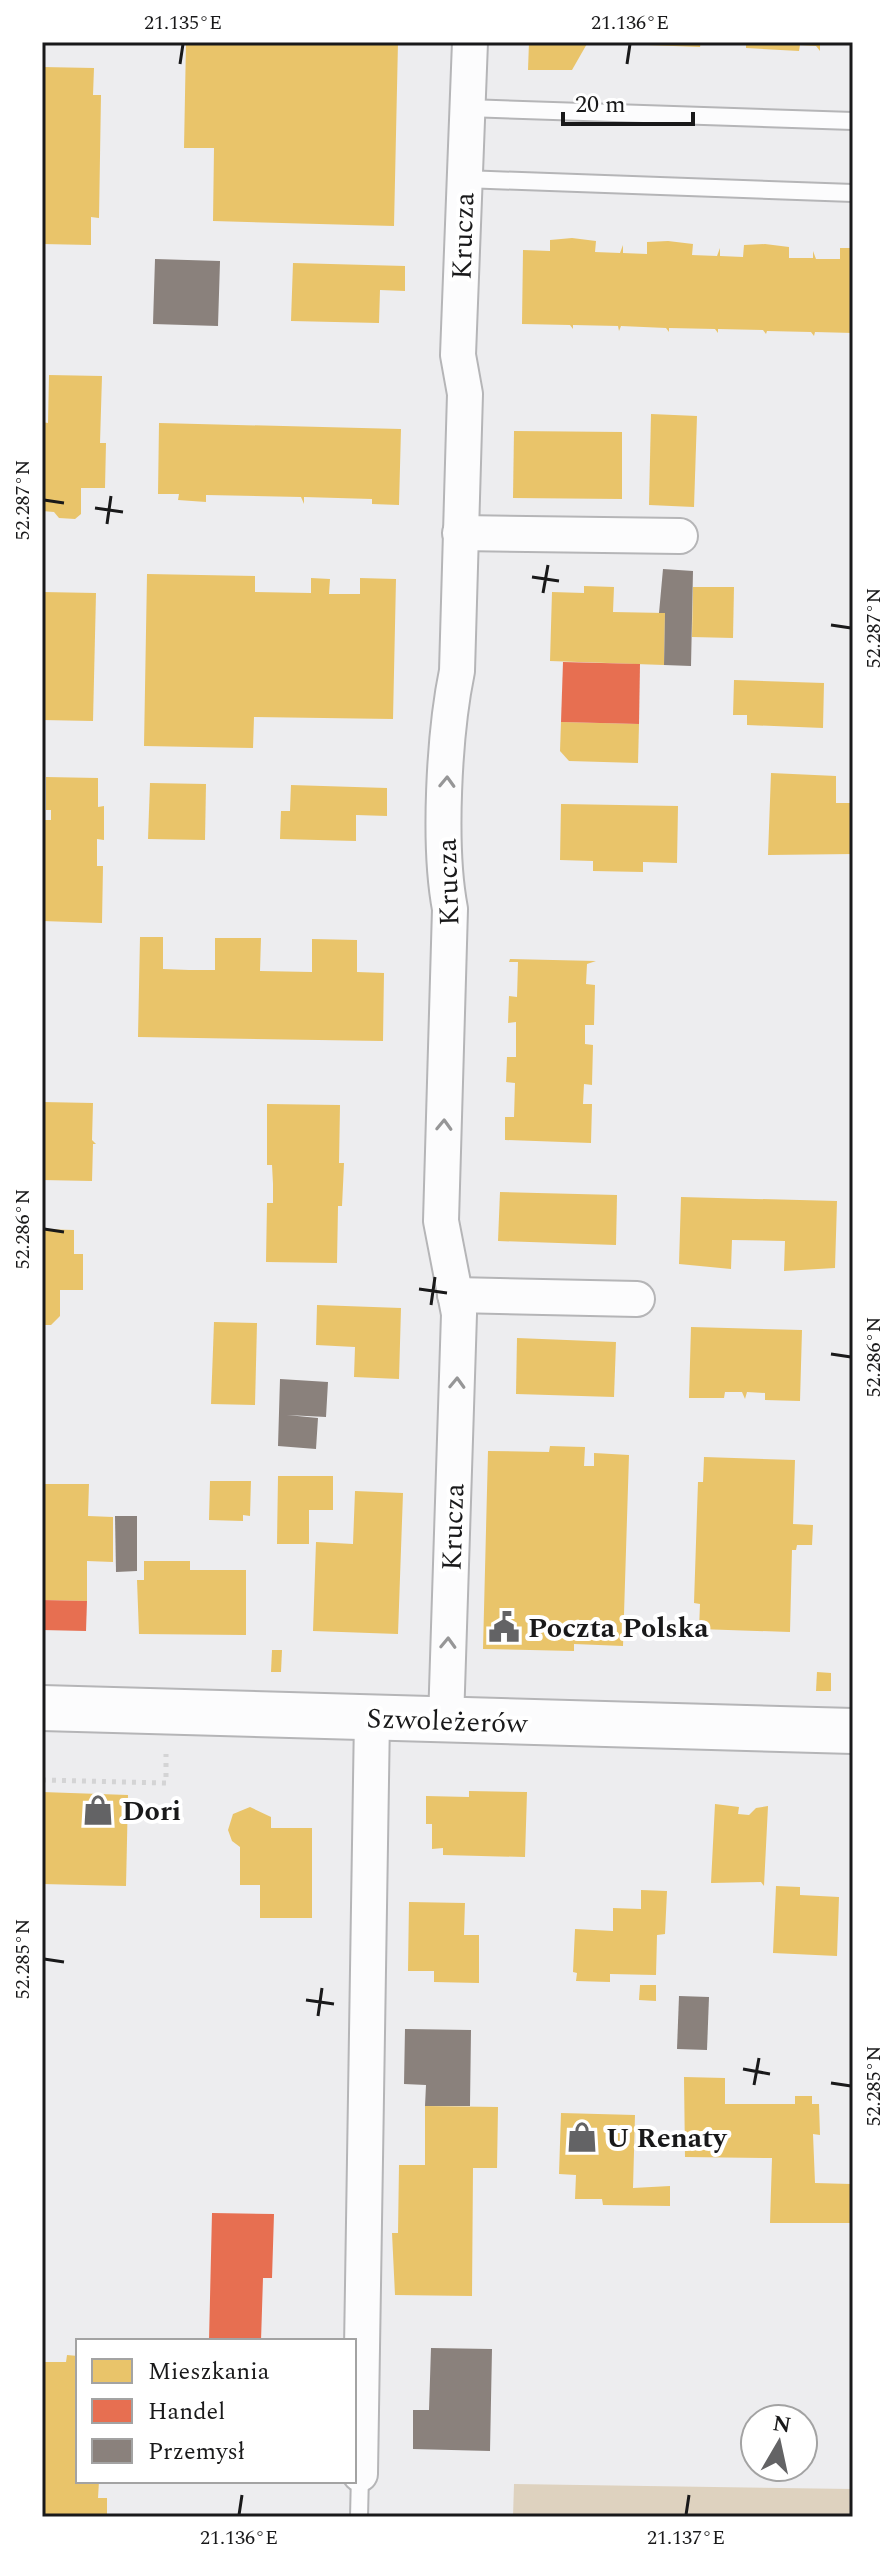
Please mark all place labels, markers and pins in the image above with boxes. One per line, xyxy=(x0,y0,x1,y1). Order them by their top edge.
place label: Poczta Polska xyxy=(528,1607,709,1650)
public building icon: Poczta Polska xyxy=(487,1610,521,1644)
place label: Dori xyxy=(122,1790,181,1833)
shop icon: Dori xyxy=(81,1793,115,1827)
place label: U Renaty xyxy=(606,2117,728,2160)
shop icon: U Renaty xyxy=(565,2120,599,2154)

